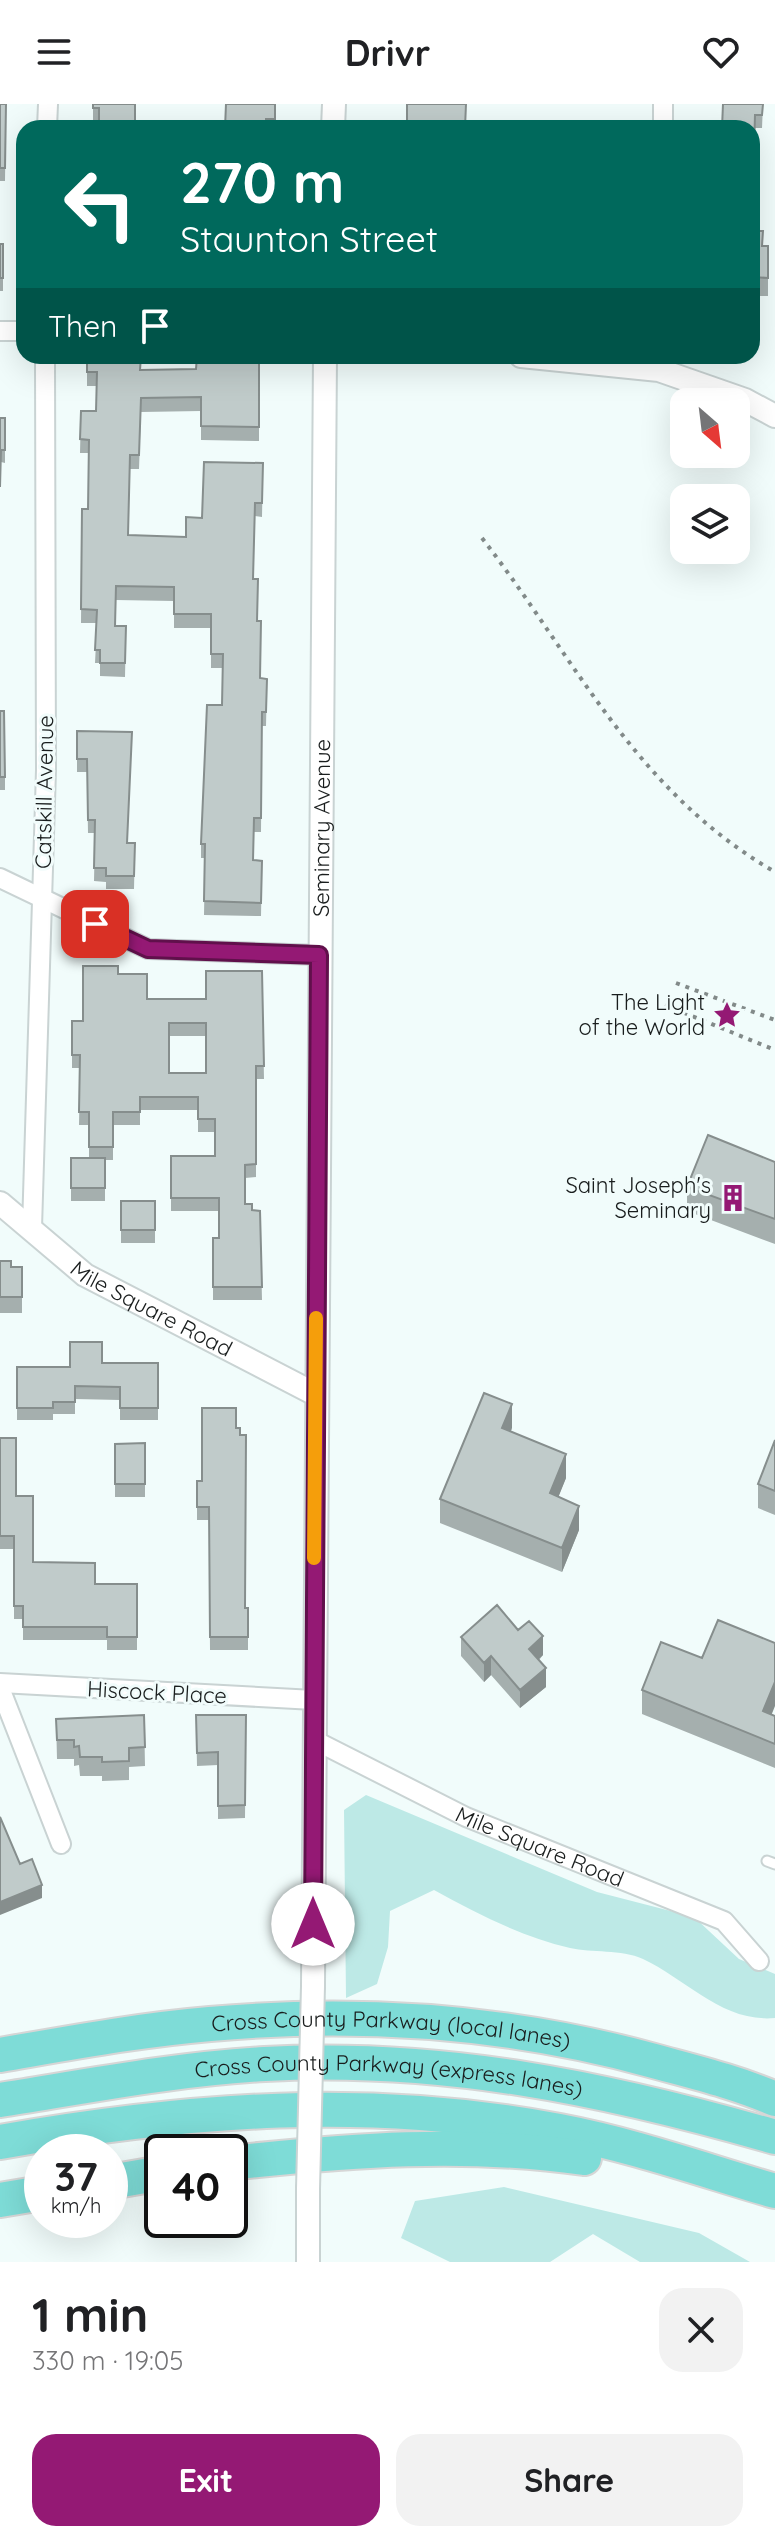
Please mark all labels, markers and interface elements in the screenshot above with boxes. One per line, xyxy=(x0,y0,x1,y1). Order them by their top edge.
icon: menu xyxy=(32,30,76,74)
text: Drivr xyxy=(345,30,430,75)
icon: heart xyxy=(699,30,743,74)
text: 270 m xyxy=(180,147,344,217)
icon: left xyxy=(48,152,152,256)
text: Staunton Street xyxy=(180,216,438,261)
icon: arrive xyxy=(133,304,177,348)
text: Then xyxy=(48,307,117,345)
north arrow xyxy=(670,388,750,468)
map controls xyxy=(670,388,750,564)
button: layers xyxy=(670,484,750,564)
street label: Catskill Avenue xyxy=(29,715,59,869)
street label: Seminary Avenue xyxy=(307,739,336,917)
pin xyxy=(61,890,129,958)
icon: arrive xyxy=(73,902,117,946)
place label: The Light of the World xyxy=(579,988,705,1041)
place icon: The Light of the World xyxy=(712,1000,742,1030)
place label: Saint Joseph's Seminary xyxy=(565,1171,711,1224)
building icon: Saint Joseph's Seminary xyxy=(718,1183,748,1213)
street label: Mile Square Road xyxy=(65,1255,237,1363)
street label: Hiscock Place xyxy=(86,1674,228,1710)
street label: Mile Square Road xyxy=(451,1800,628,1893)
position arrow xyxy=(271,1882,355,1966)
street label: Cross County Parkway (local lanes) xyxy=(210,2005,573,2055)
street label: Cross County Parkway (express lanes) xyxy=(193,2049,585,2103)
speed limit sign: 40 xyxy=(144,2134,248,2238)
text: 37 xyxy=(54,2151,98,2201)
text: km/h xyxy=(51,2193,101,2218)
text: 1 min xyxy=(32,2284,148,2344)
button: close xyxy=(659,2288,743,2372)
text: 330 m · 19:05 xyxy=(32,2344,183,2377)
button: Exit xyxy=(32,2434,380,2526)
button: Share xyxy=(396,2434,743,2526)

